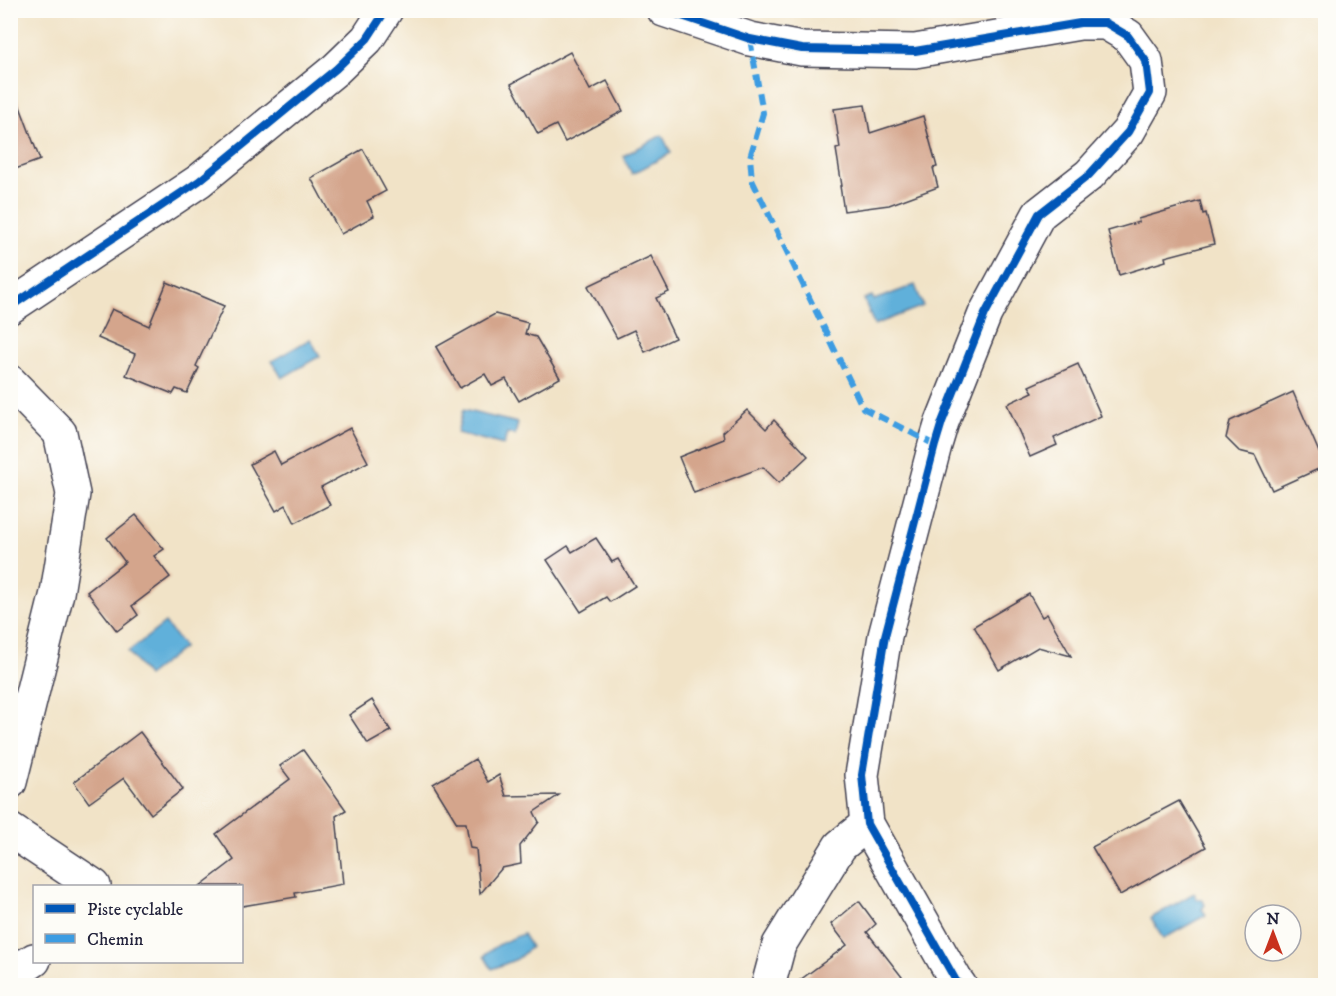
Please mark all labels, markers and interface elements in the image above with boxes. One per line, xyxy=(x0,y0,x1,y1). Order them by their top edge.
legend xyxy=(33,885,243,963)
text: Piste cyclable xyxy=(87,899,183,921)
north arrow xyxy=(1243,903,1303,963)
text: N xyxy=(1266,909,1280,929)
text: Chemin xyxy=(87,929,144,951)

